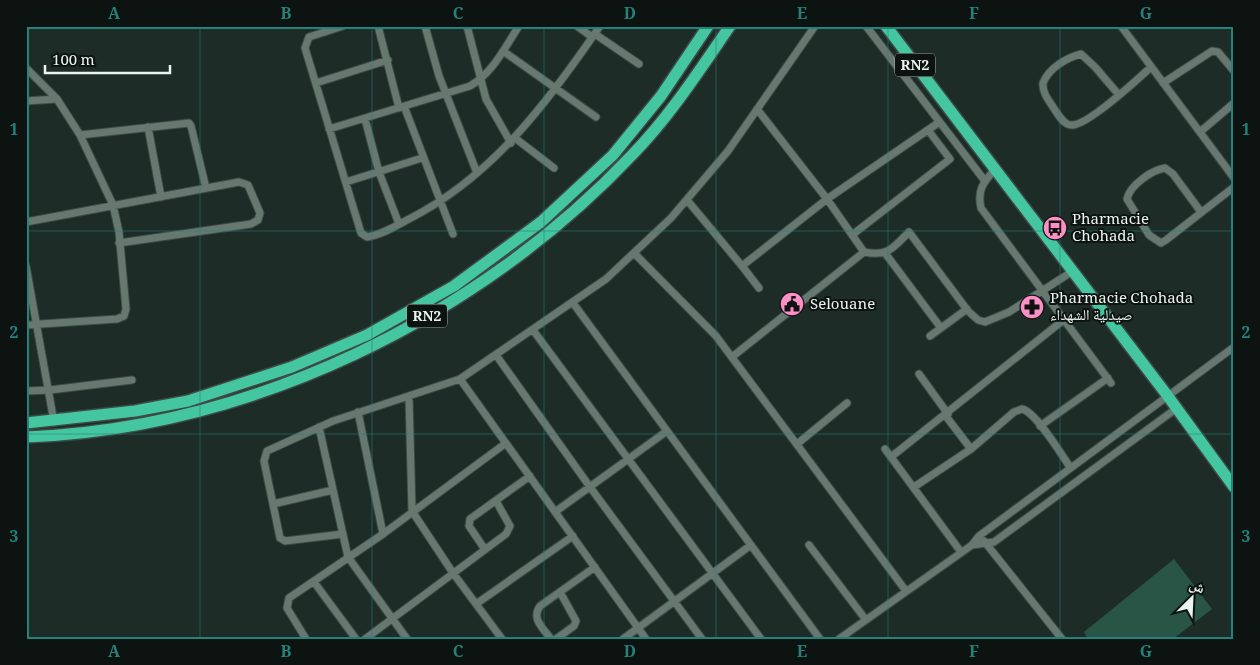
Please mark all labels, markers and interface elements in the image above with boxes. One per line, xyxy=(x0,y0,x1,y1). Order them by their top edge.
text: A xyxy=(108,2,121,29)
text: B xyxy=(280,2,292,29)
text: C xyxy=(453,2,464,29)
text: D xyxy=(624,2,636,29)
text: E xyxy=(797,2,807,29)
text: F xyxy=(969,2,979,29)
text: G xyxy=(1140,2,1152,29)
scale bar xyxy=(45,42,170,74)
text: 100 m xyxy=(52,49,95,75)
road number: RN2 xyxy=(895,54,935,76)
text: 1 xyxy=(10,118,19,145)
text: 1 xyxy=(1242,118,1251,145)
place label: Pharmacie Chohada xyxy=(1072,208,1149,251)
bus stop icon: Pharmacie Chohada xyxy=(1042,215,1068,241)
place label: Pharmacie Chohada صيدلية الشهداء xyxy=(1050,287,1193,330)
public building icon: Selouane xyxy=(779,291,805,317)
place label: Selouane xyxy=(810,293,875,319)
pharmacy icon: Pharmacie Chohada صيدلية الشهداء xyxy=(1019,294,1045,320)
road number: RN2 xyxy=(407,304,447,328)
text: 2 xyxy=(10,321,19,348)
text: 2 xyxy=(1242,321,1251,348)
text: 3 xyxy=(10,525,19,552)
text: 3 xyxy=(1242,525,1251,552)
north arrow xyxy=(1168,572,1218,622)
text: ش xyxy=(1185,574,1208,602)
text: A xyxy=(108,640,121,665)
text: B xyxy=(280,640,292,665)
text: C xyxy=(453,640,464,665)
text: D xyxy=(624,640,636,665)
text: E xyxy=(797,640,807,665)
text: F xyxy=(969,640,979,665)
text: G xyxy=(1140,640,1152,665)

